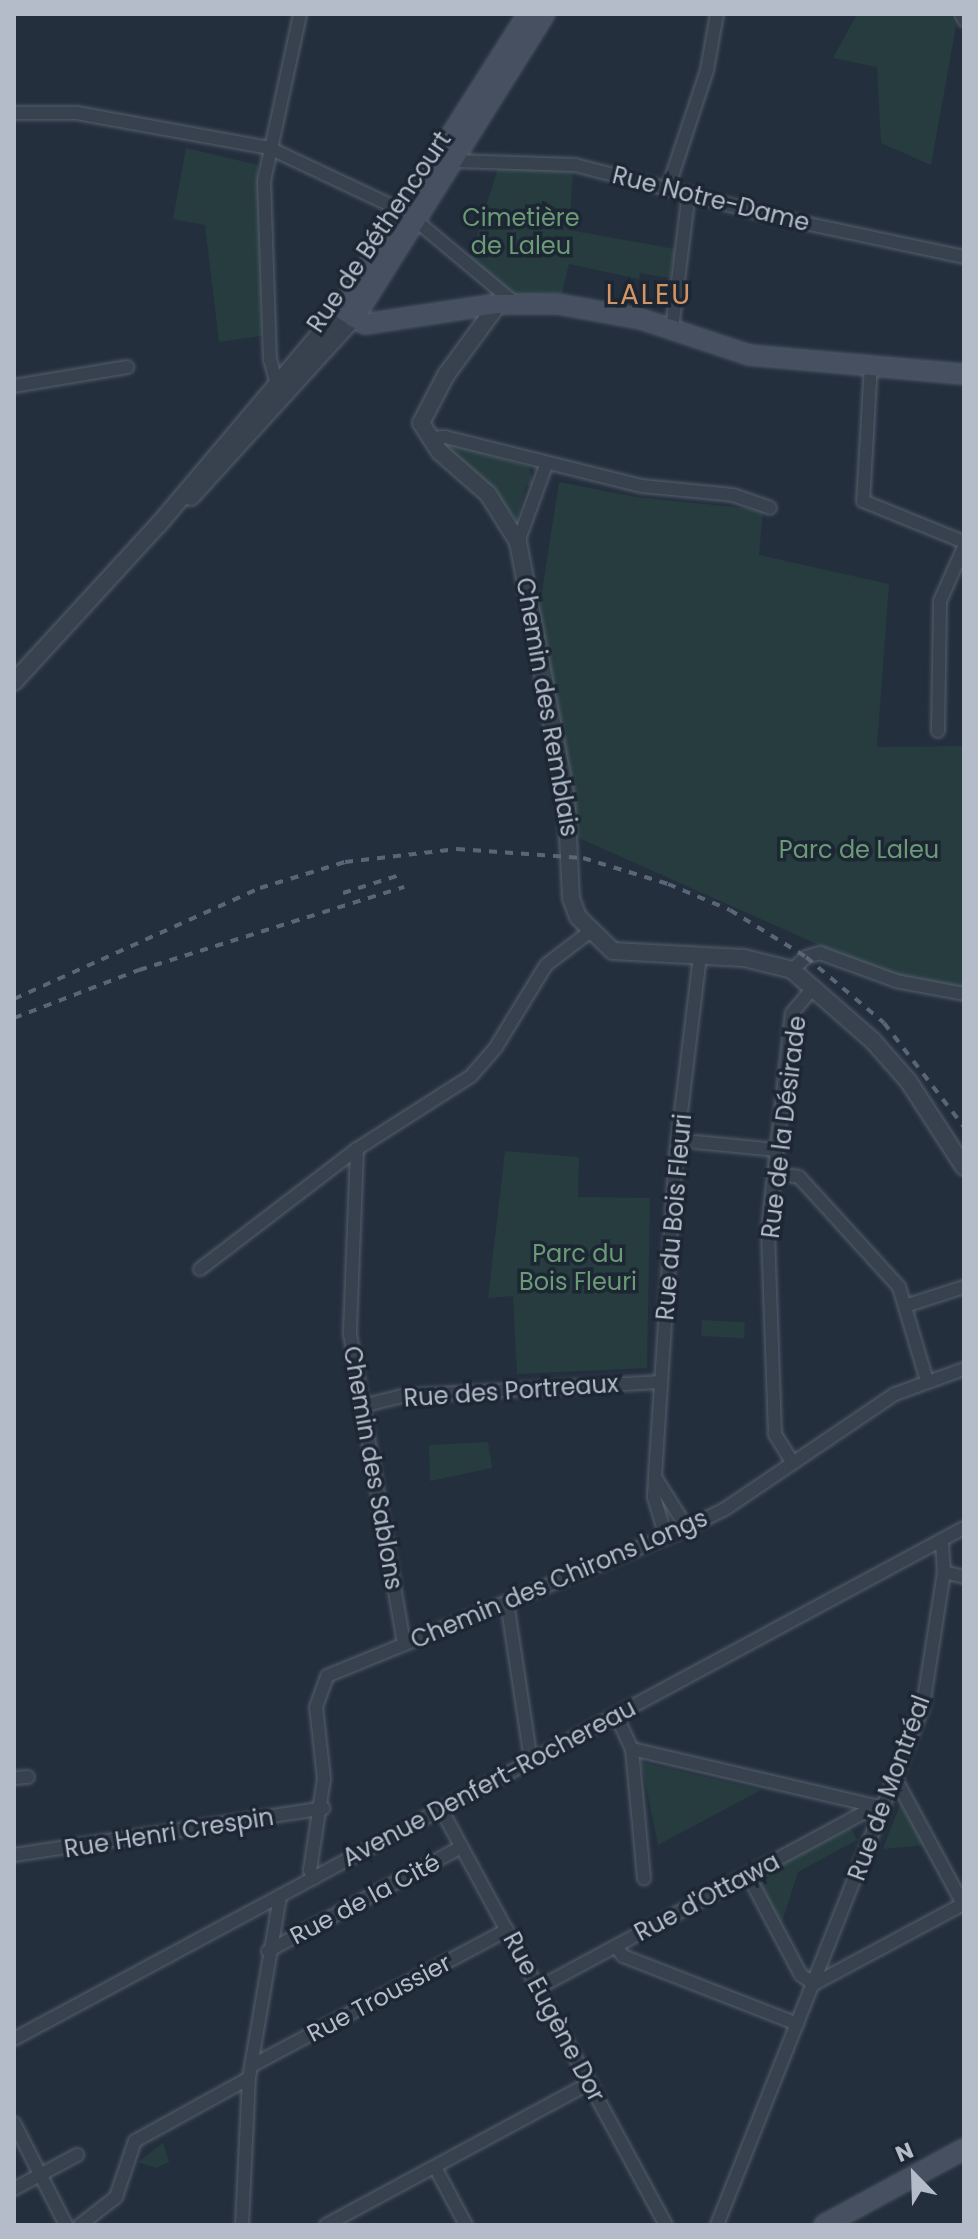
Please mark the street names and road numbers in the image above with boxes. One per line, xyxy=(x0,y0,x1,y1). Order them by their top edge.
street label: Rue de Béthencourt xyxy=(301,126,457,338)
street label: Rue Notre-Dame xyxy=(609,161,813,237)
street label: Chemin des Remblais xyxy=(510,575,584,839)
street label: Rue de la Désirade xyxy=(756,1014,812,1240)
street label: Rue du Bois Fleuri xyxy=(651,1113,697,1321)
street label: Chemin des Sablons xyxy=(337,1344,409,1592)
street label: Rue des Portreaux xyxy=(403,1369,619,1413)
street label: Chemin des Chirons Longs xyxy=(406,1503,712,1655)
street label: Rue de Montréal xyxy=(842,1692,936,1884)
street label: Avenue Denfert-Rochereau xyxy=(338,1693,640,1873)
street label: Rue Henri Crespin xyxy=(62,1802,276,1864)
street label: Rue de la Cité xyxy=(285,1847,445,1951)
street label: Rue d'Ottawa xyxy=(630,1847,784,1947)
street label: Rue Eugène Dor xyxy=(497,1927,611,2107)
street label: Rue Troussier xyxy=(302,1948,456,2048)

